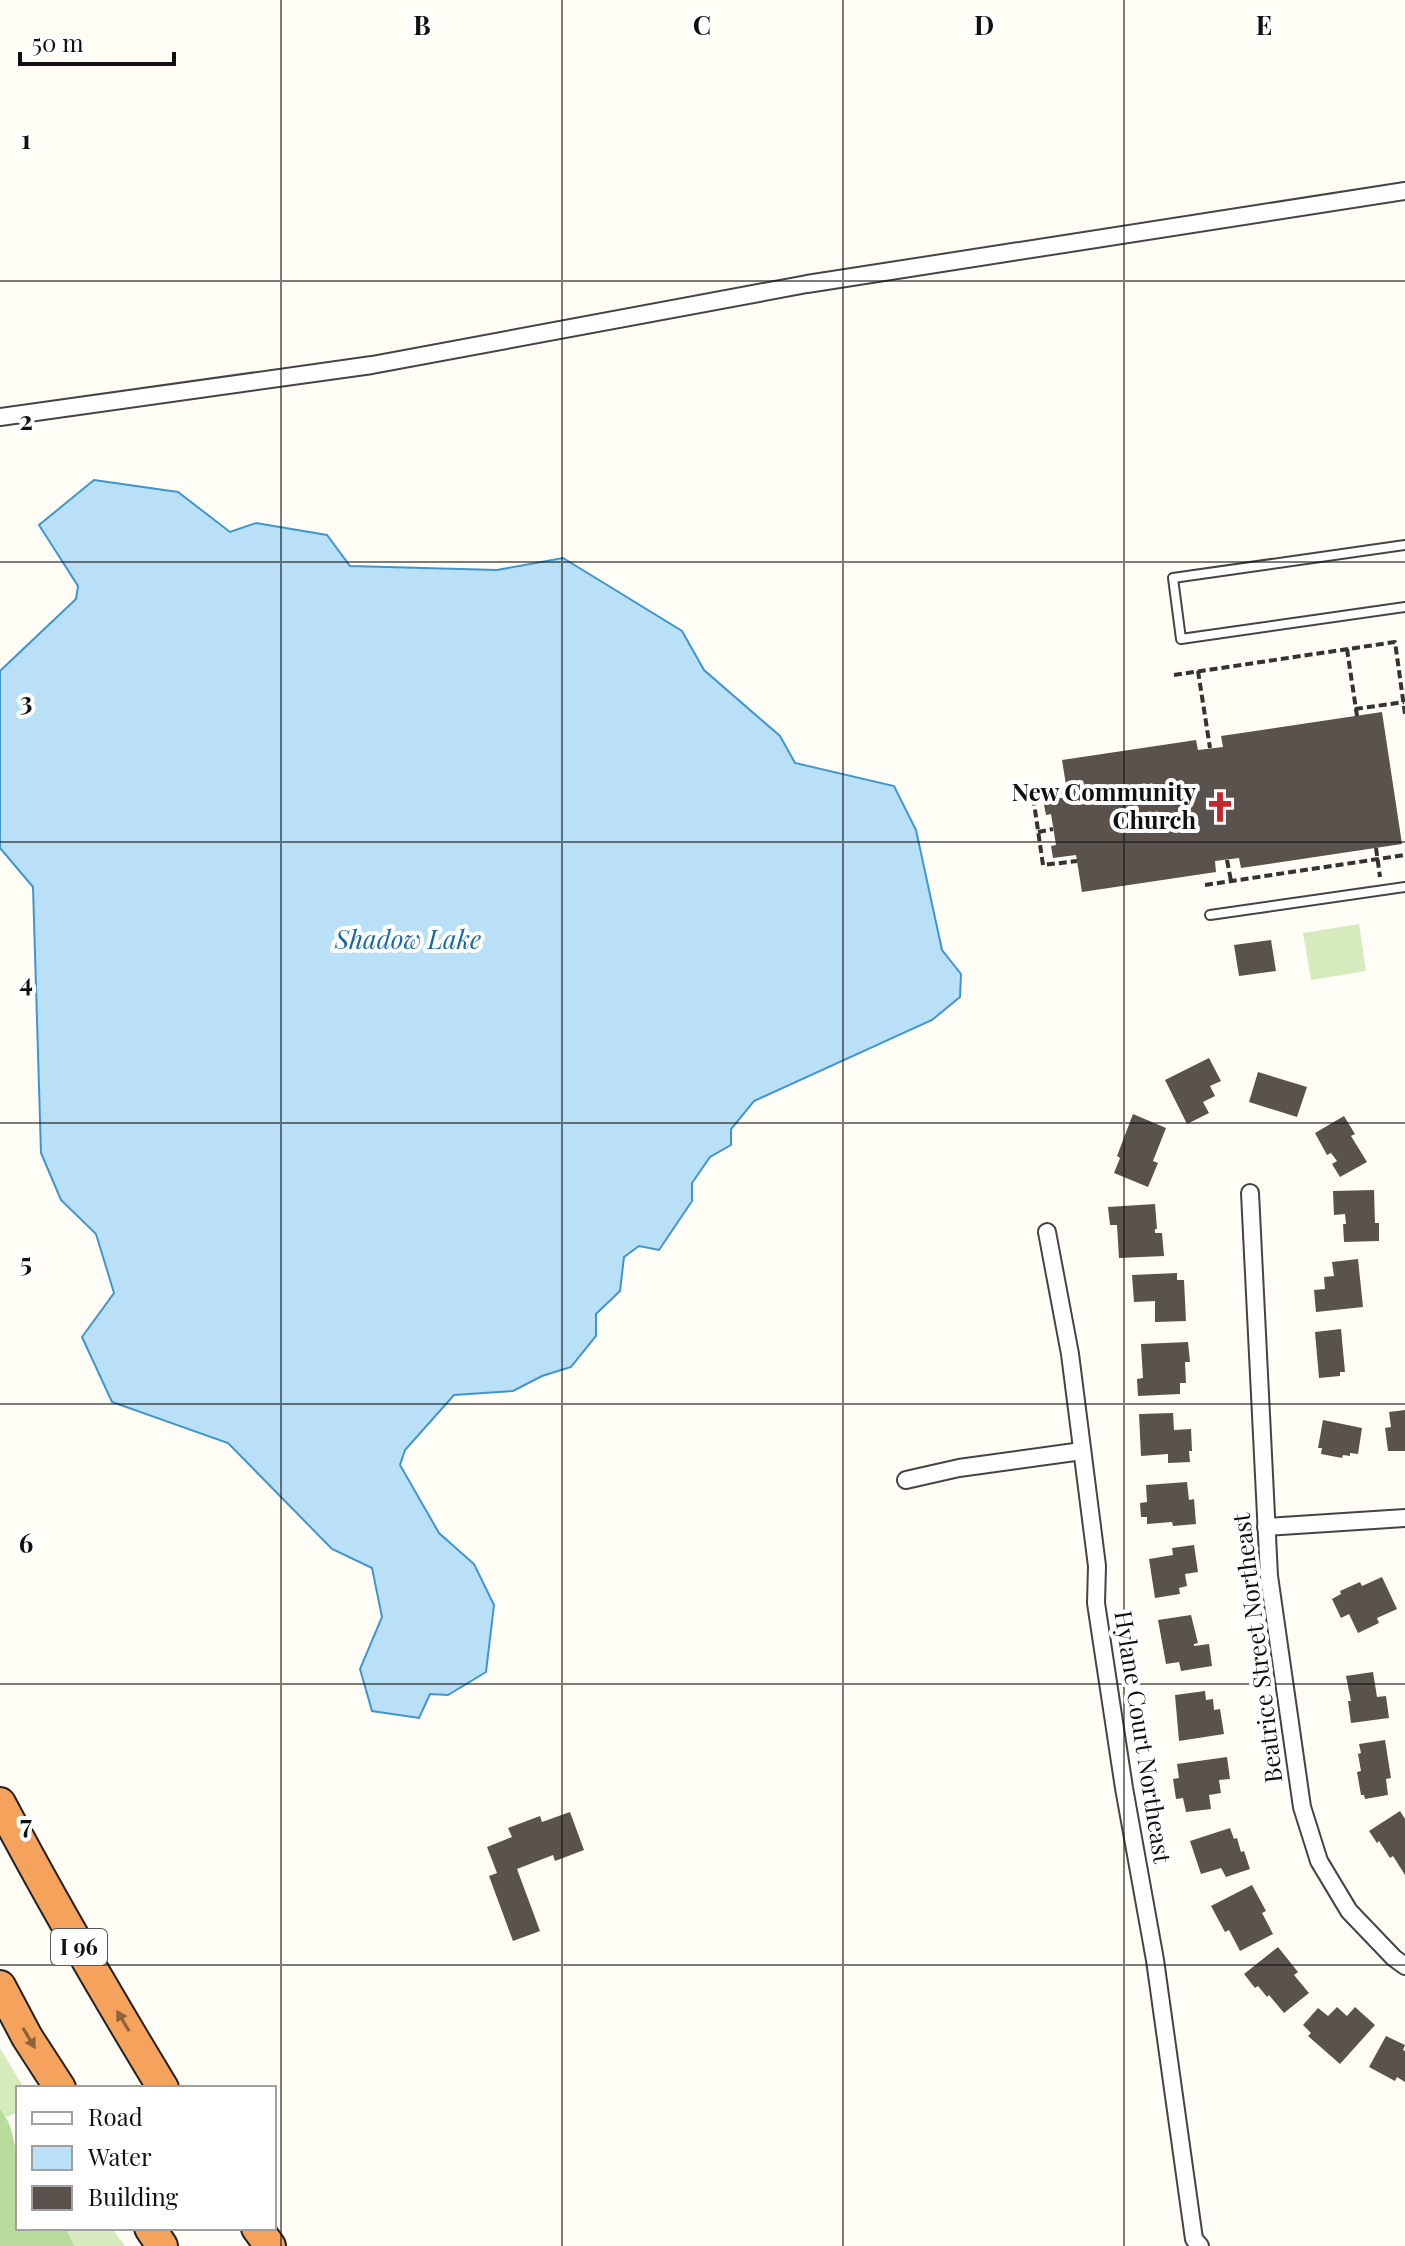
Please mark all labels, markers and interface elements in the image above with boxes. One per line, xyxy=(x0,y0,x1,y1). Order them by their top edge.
text: B xyxy=(413,7,431,42)
text: C xyxy=(693,7,711,42)
text: D xyxy=(974,7,994,42)
text: E xyxy=(1256,7,1272,42)
scale bar xyxy=(20,16,174,66)
text: 50 m xyxy=(32,26,84,58)
text: 1 xyxy=(21,121,31,156)
text: 2 xyxy=(19,402,33,437)
text: 3 xyxy=(20,683,32,718)
place label: New Community Church xyxy=(1012,775,1197,835)
church icon: New Community Church xyxy=(1203,790,1237,824)
water label: Shadow Lake xyxy=(334,921,481,956)
text: 4 xyxy=(19,964,33,999)
text: 5 xyxy=(20,1244,32,1279)
street label: Beatrice Street Northeast xyxy=(1224,1511,1288,1785)
text: 6 xyxy=(19,1525,33,1560)
street label: Hylane Court Northeast xyxy=(1108,1608,1180,1866)
text: 7 xyxy=(20,1806,32,1841)
road number: I 96 xyxy=(51,1929,107,1965)
one-way arrow xyxy=(116,2010,130,2032)
one-way arrow xyxy=(22,2027,36,2049)
legend xyxy=(16,2086,276,2230)
text: Road xyxy=(88,2100,143,2132)
text: Water xyxy=(87,2140,152,2172)
text: Building xyxy=(88,2180,179,2212)

